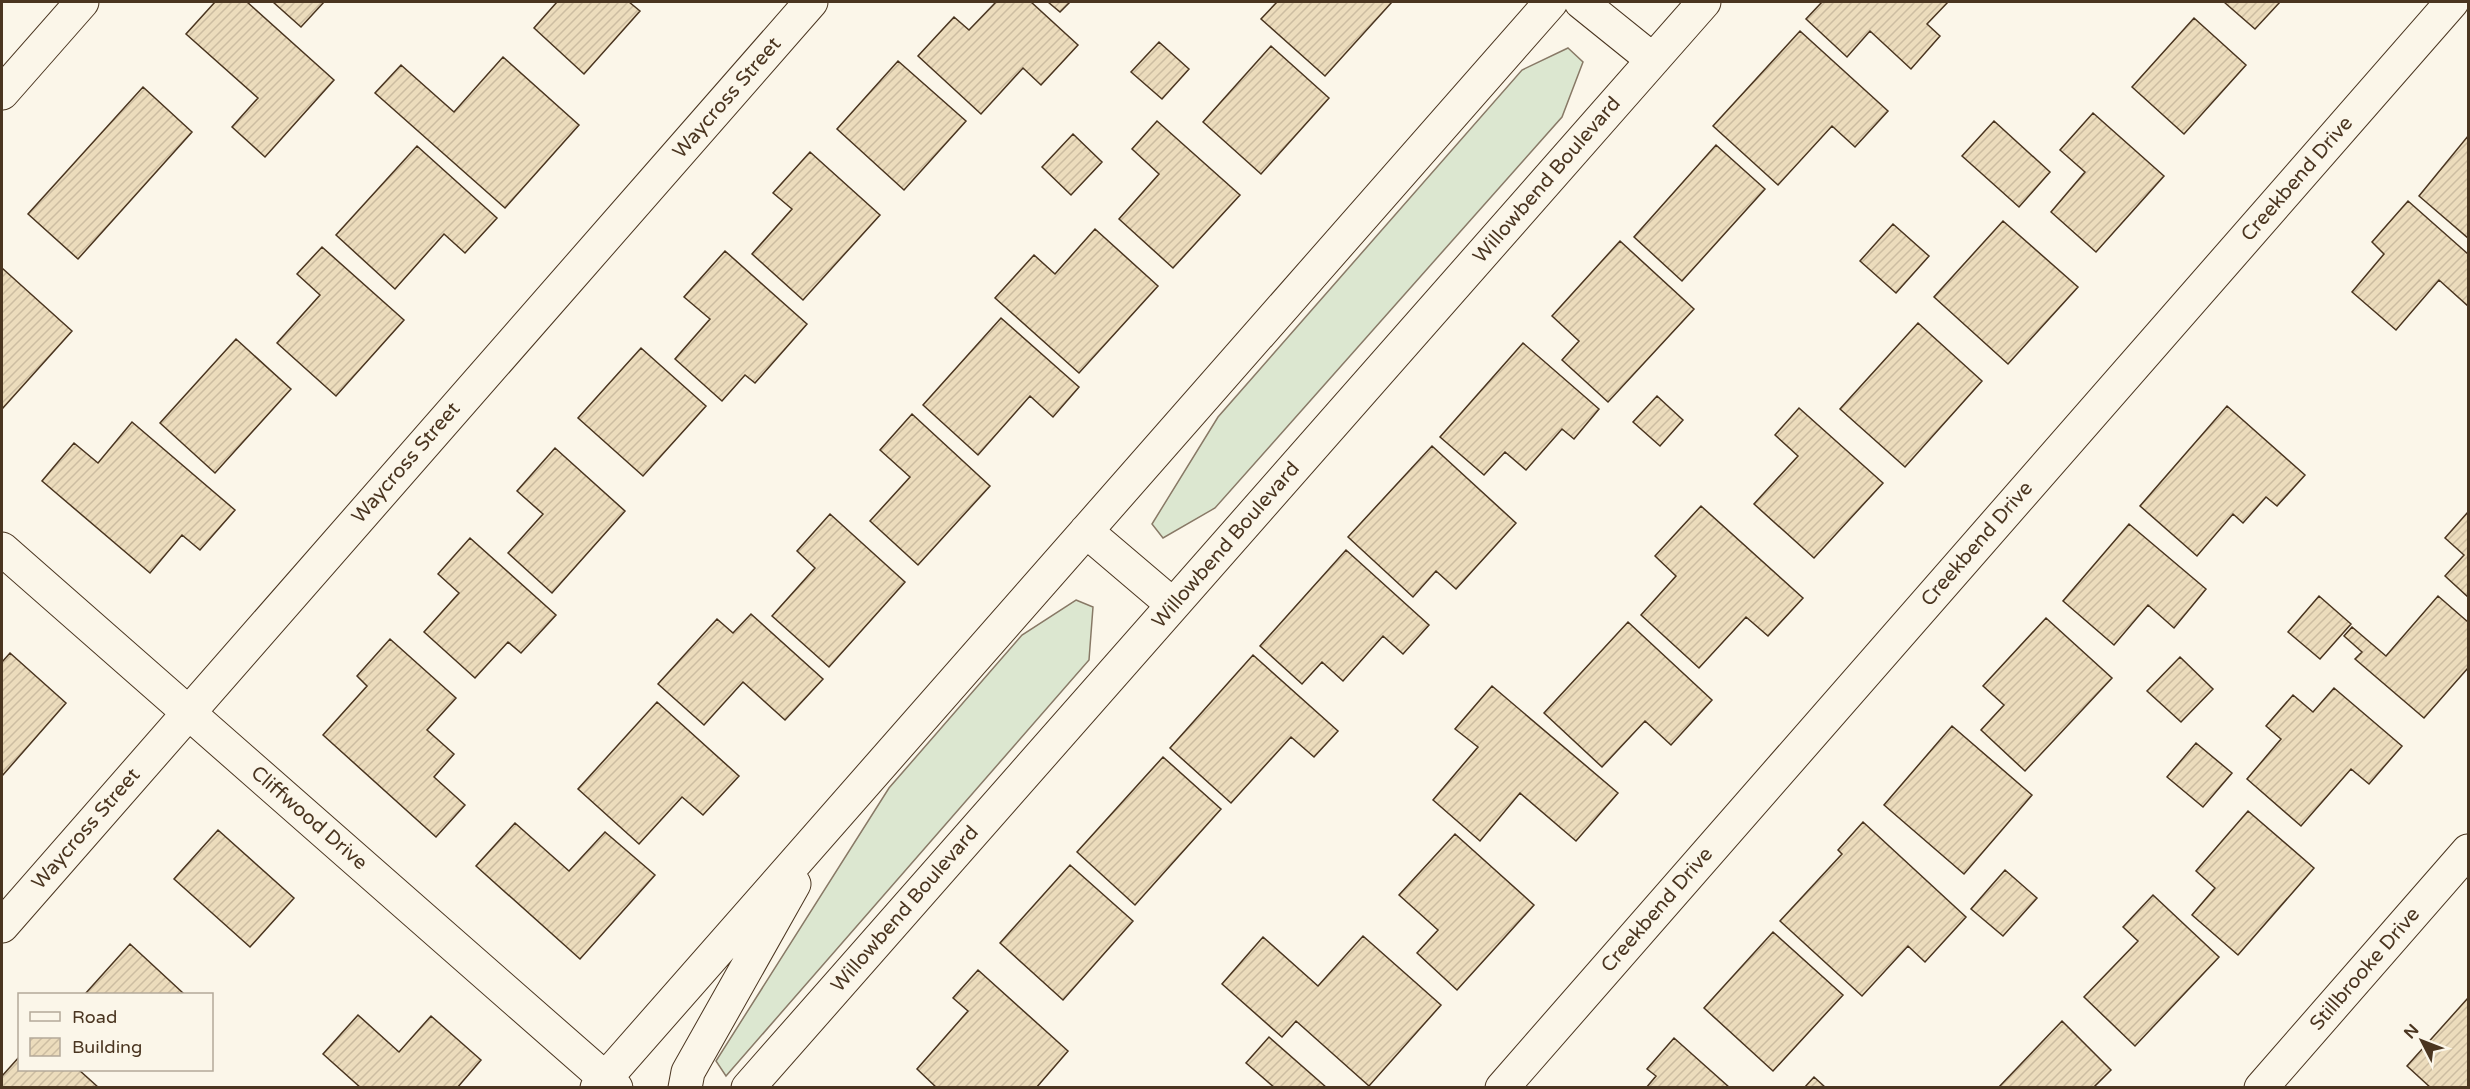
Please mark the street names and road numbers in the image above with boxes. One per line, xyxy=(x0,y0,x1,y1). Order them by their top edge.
street label: Waycross Street xyxy=(668,32,786,164)
street label: Willowbend Boulevard xyxy=(1468,92,1626,268)
street label: Creekbend Drive xyxy=(2236,112,2358,246)
street label: Waycross Street xyxy=(347,397,465,529)
street label: Willowbend Boulevard xyxy=(1147,457,1305,633)
street label: Creekbend Drive xyxy=(1916,477,2038,611)
street label: Cliffwood Drive xyxy=(246,761,372,875)
street label: Waycross Street xyxy=(27,763,145,895)
street label: Willowbend Boulevard xyxy=(826,821,984,997)
street label: Creekbend Drive xyxy=(1596,843,1718,977)
street label: Stillbrooke Drive xyxy=(2305,903,2425,1035)

